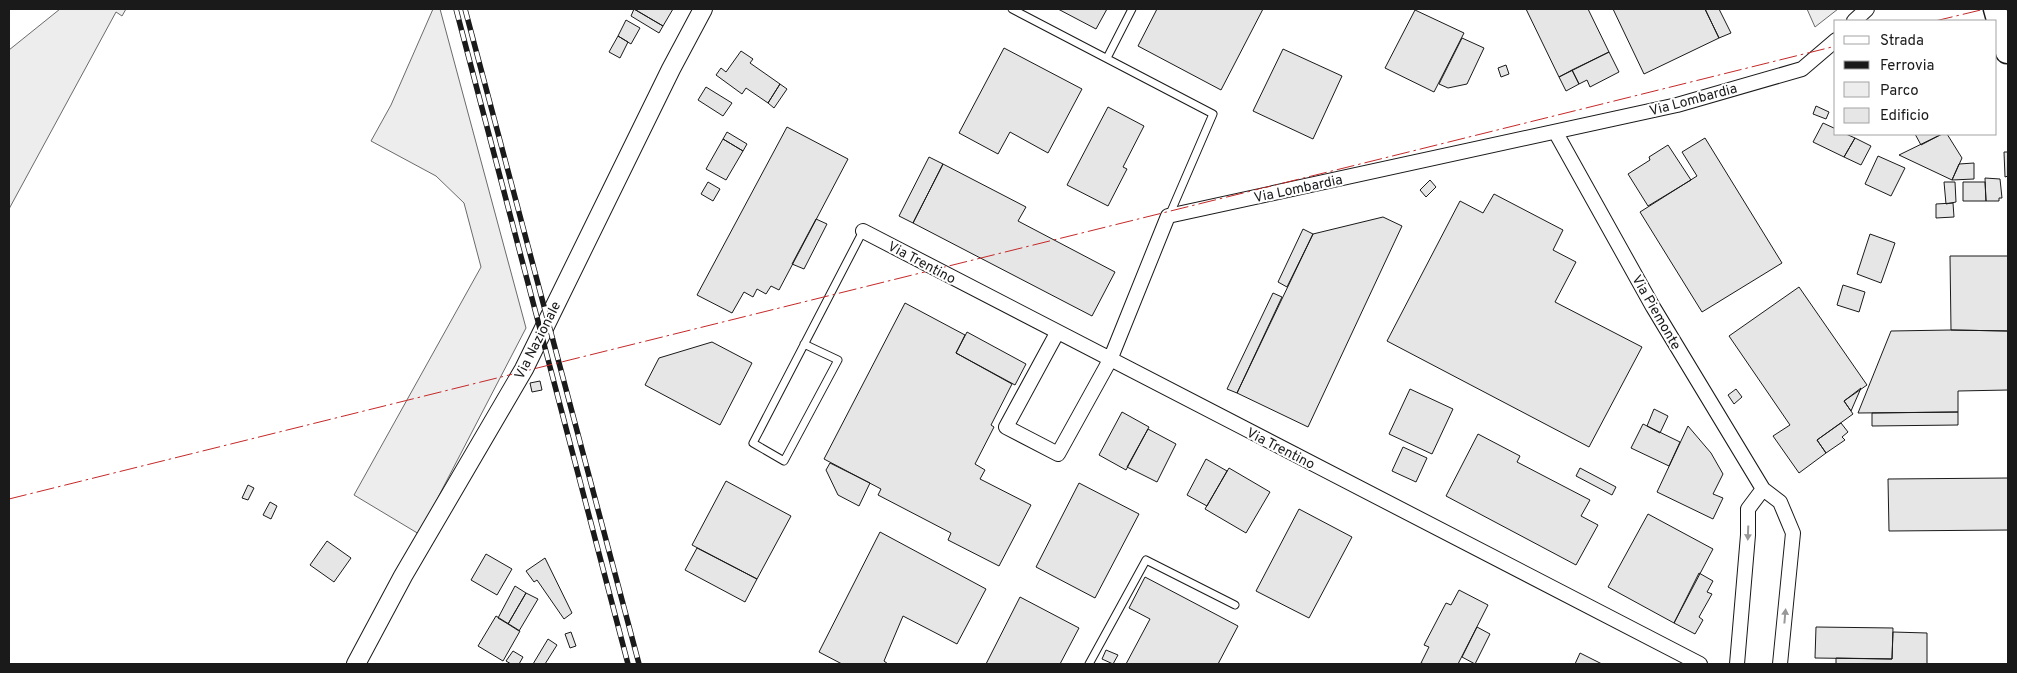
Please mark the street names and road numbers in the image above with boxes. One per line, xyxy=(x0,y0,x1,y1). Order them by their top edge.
street label: Via Lombardia xyxy=(1648,81,1739,120)
street label: Via Lombardia xyxy=(1252,172,1344,207)
street label: Via Trentino xyxy=(884,238,958,288)
street label: Via Piemonte xyxy=(1627,272,1684,353)
street label: Via Nazionale xyxy=(511,299,565,382)
street label: Via Trentino xyxy=(1243,425,1318,474)

